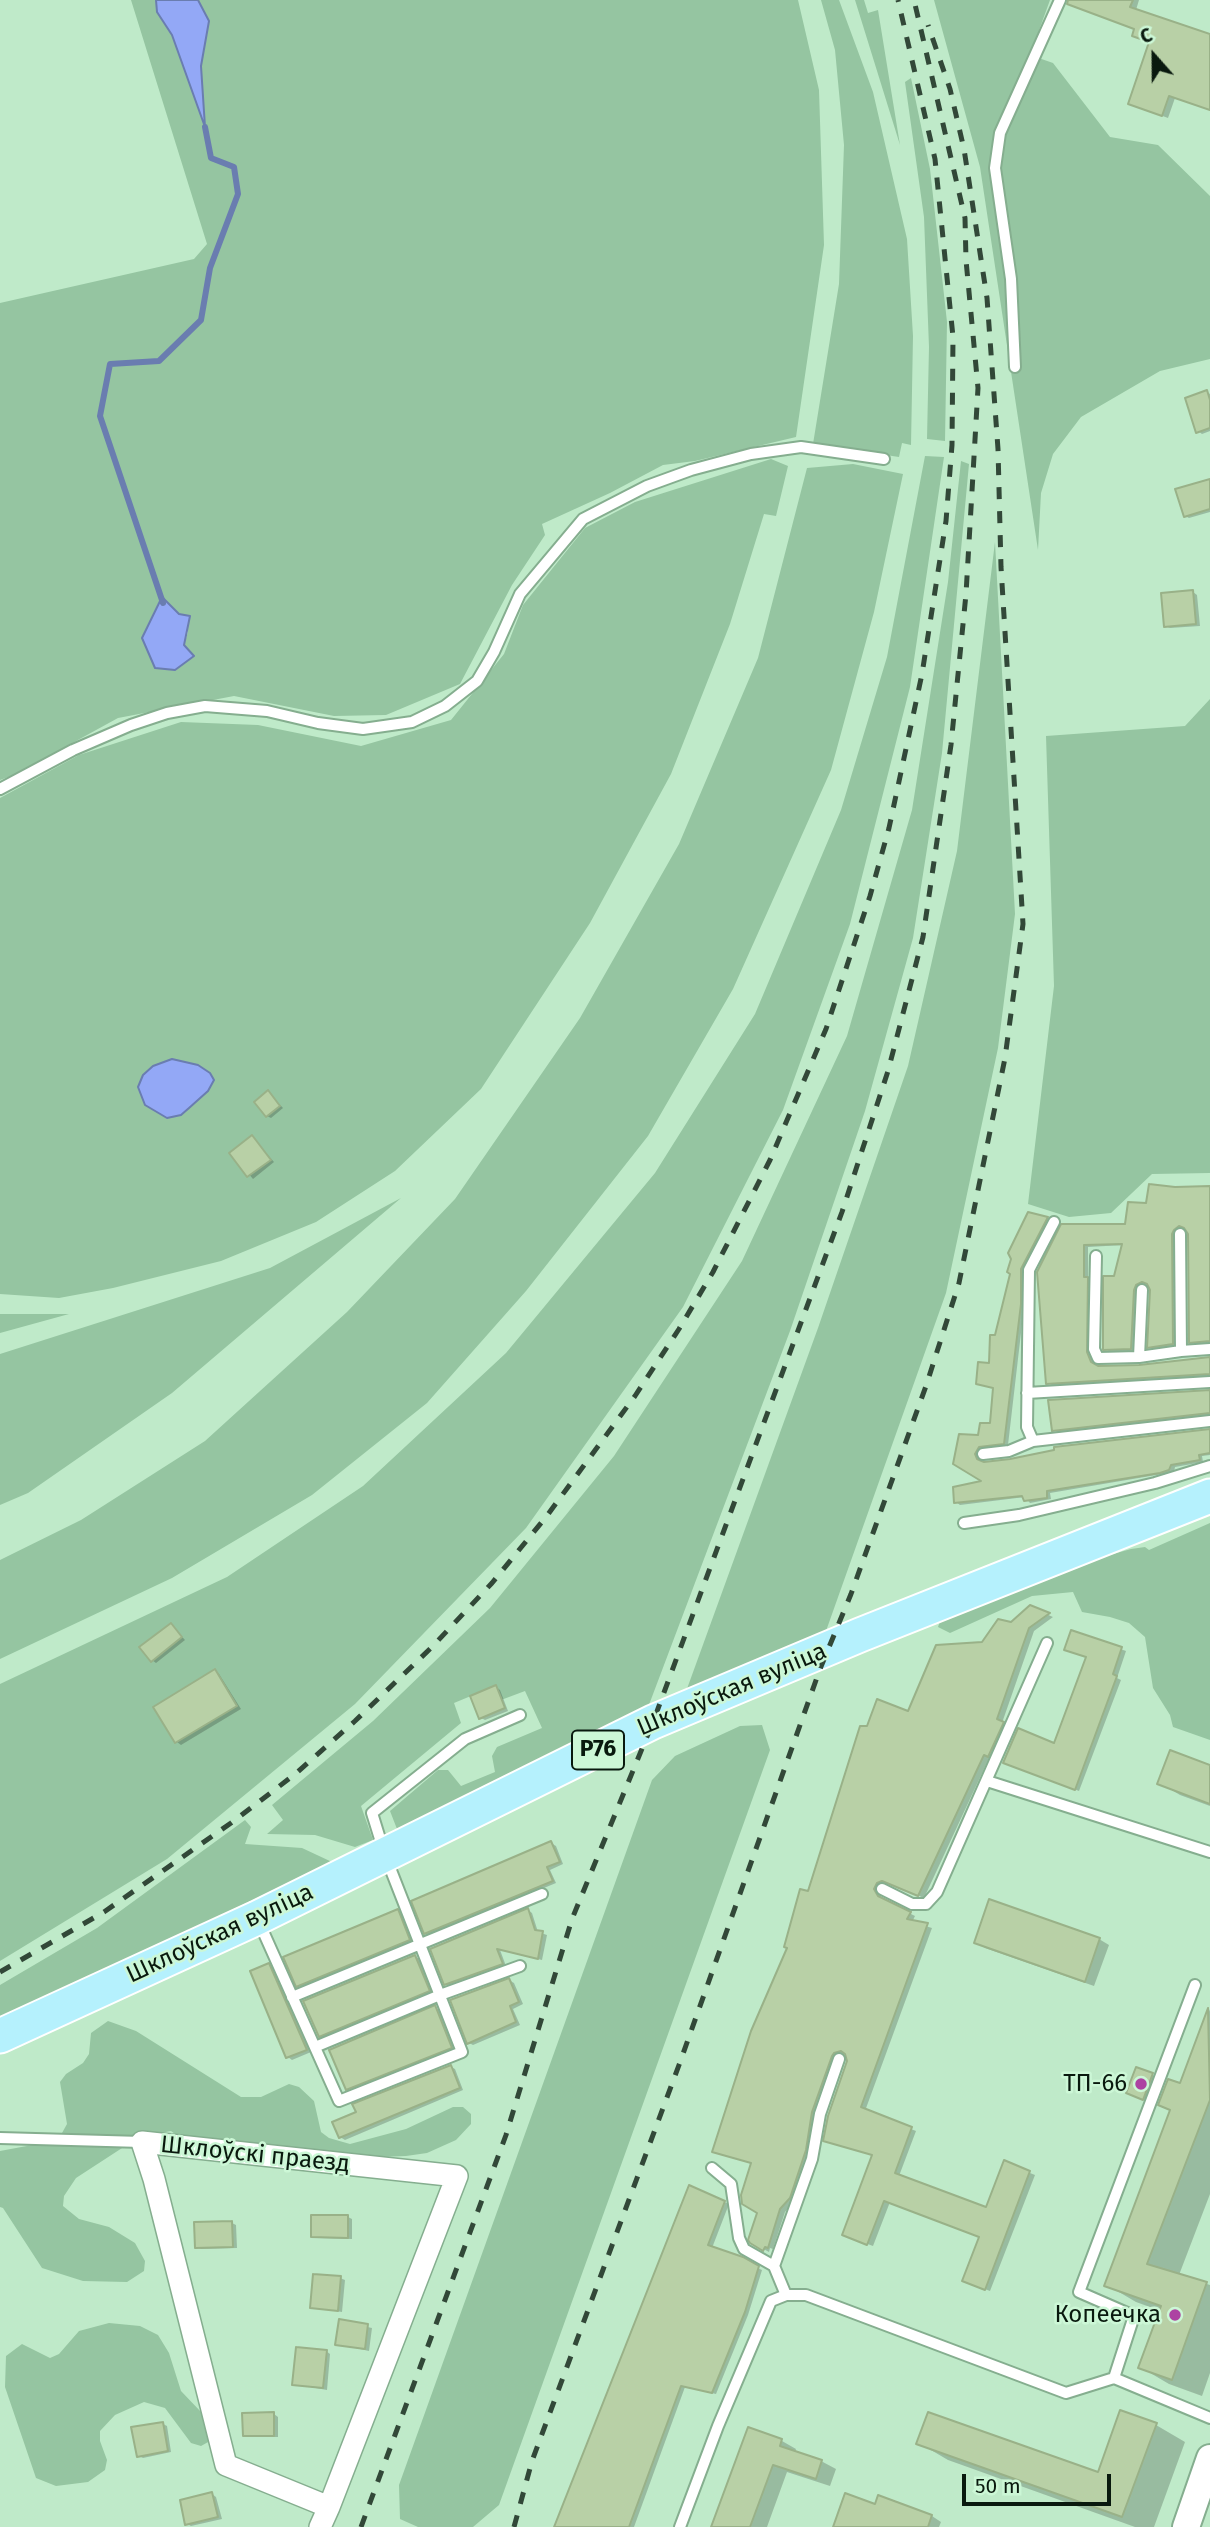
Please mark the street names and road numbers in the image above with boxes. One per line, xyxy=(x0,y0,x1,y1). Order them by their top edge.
street label: Шклоўская вуліца xyxy=(633,1637,831,1743)
road number: Р76 xyxy=(572,1730,624,1770)
street label: Шклоўская вуліца xyxy=(122,1878,318,1990)
street label: Шклоўскі праезд xyxy=(159,2131,351,2179)

